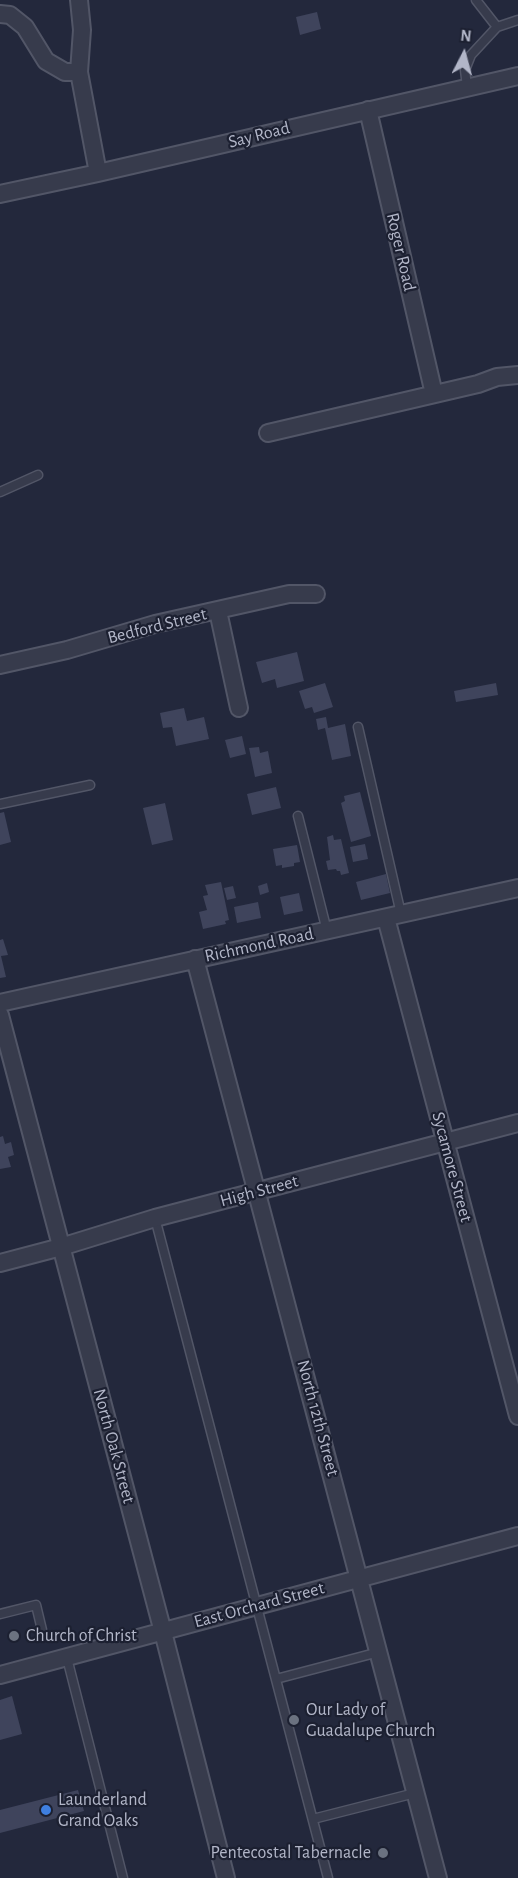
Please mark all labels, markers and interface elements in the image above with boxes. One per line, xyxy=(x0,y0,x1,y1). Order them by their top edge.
north arrow xyxy=(434,24,494,84)
text: N xyxy=(460,28,472,45)
street label: Say Road xyxy=(226,117,292,153)
street label: Roger Road xyxy=(381,211,421,293)
street label: Bedford Street xyxy=(105,603,209,649)
street label: Richmond Road xyxy=(203,923,315,967)
street label: Sycamore Street xyxy=(427,1110,477,1224)
street label: High Street xyxy=(218,1170,300,1212)
street label: North 12th Street xyxy=(292,1358,344,1478)
street label: North Oak Street xyxy=(88,1386,140,1506)
street label: East Orchard Street xyxy=(191,1577,327,1633)
place label: Church of Christ xyxy=(26,1625,137,1647)
marker: Church of Christ xyxy=(7,1629,21,1643)
place label: Our Lady of Guadalupe Church xyxy=(306,1699,435,1742)
marker: Our Lady of Guadalupe Church xyxy=(287,1713,301,1727)
place label: Launderland Grand Oaks xyxy=(58,1789,147,1832)
marker: Launderland Grand Oaks xyxy=(39,1803,53,1817)
place label: Pentecostal Tabernacle xyxy=(211,1842,371,1864)
marker: Pentecostal Tabernacle xyxy=(376,1846,390,1860)

